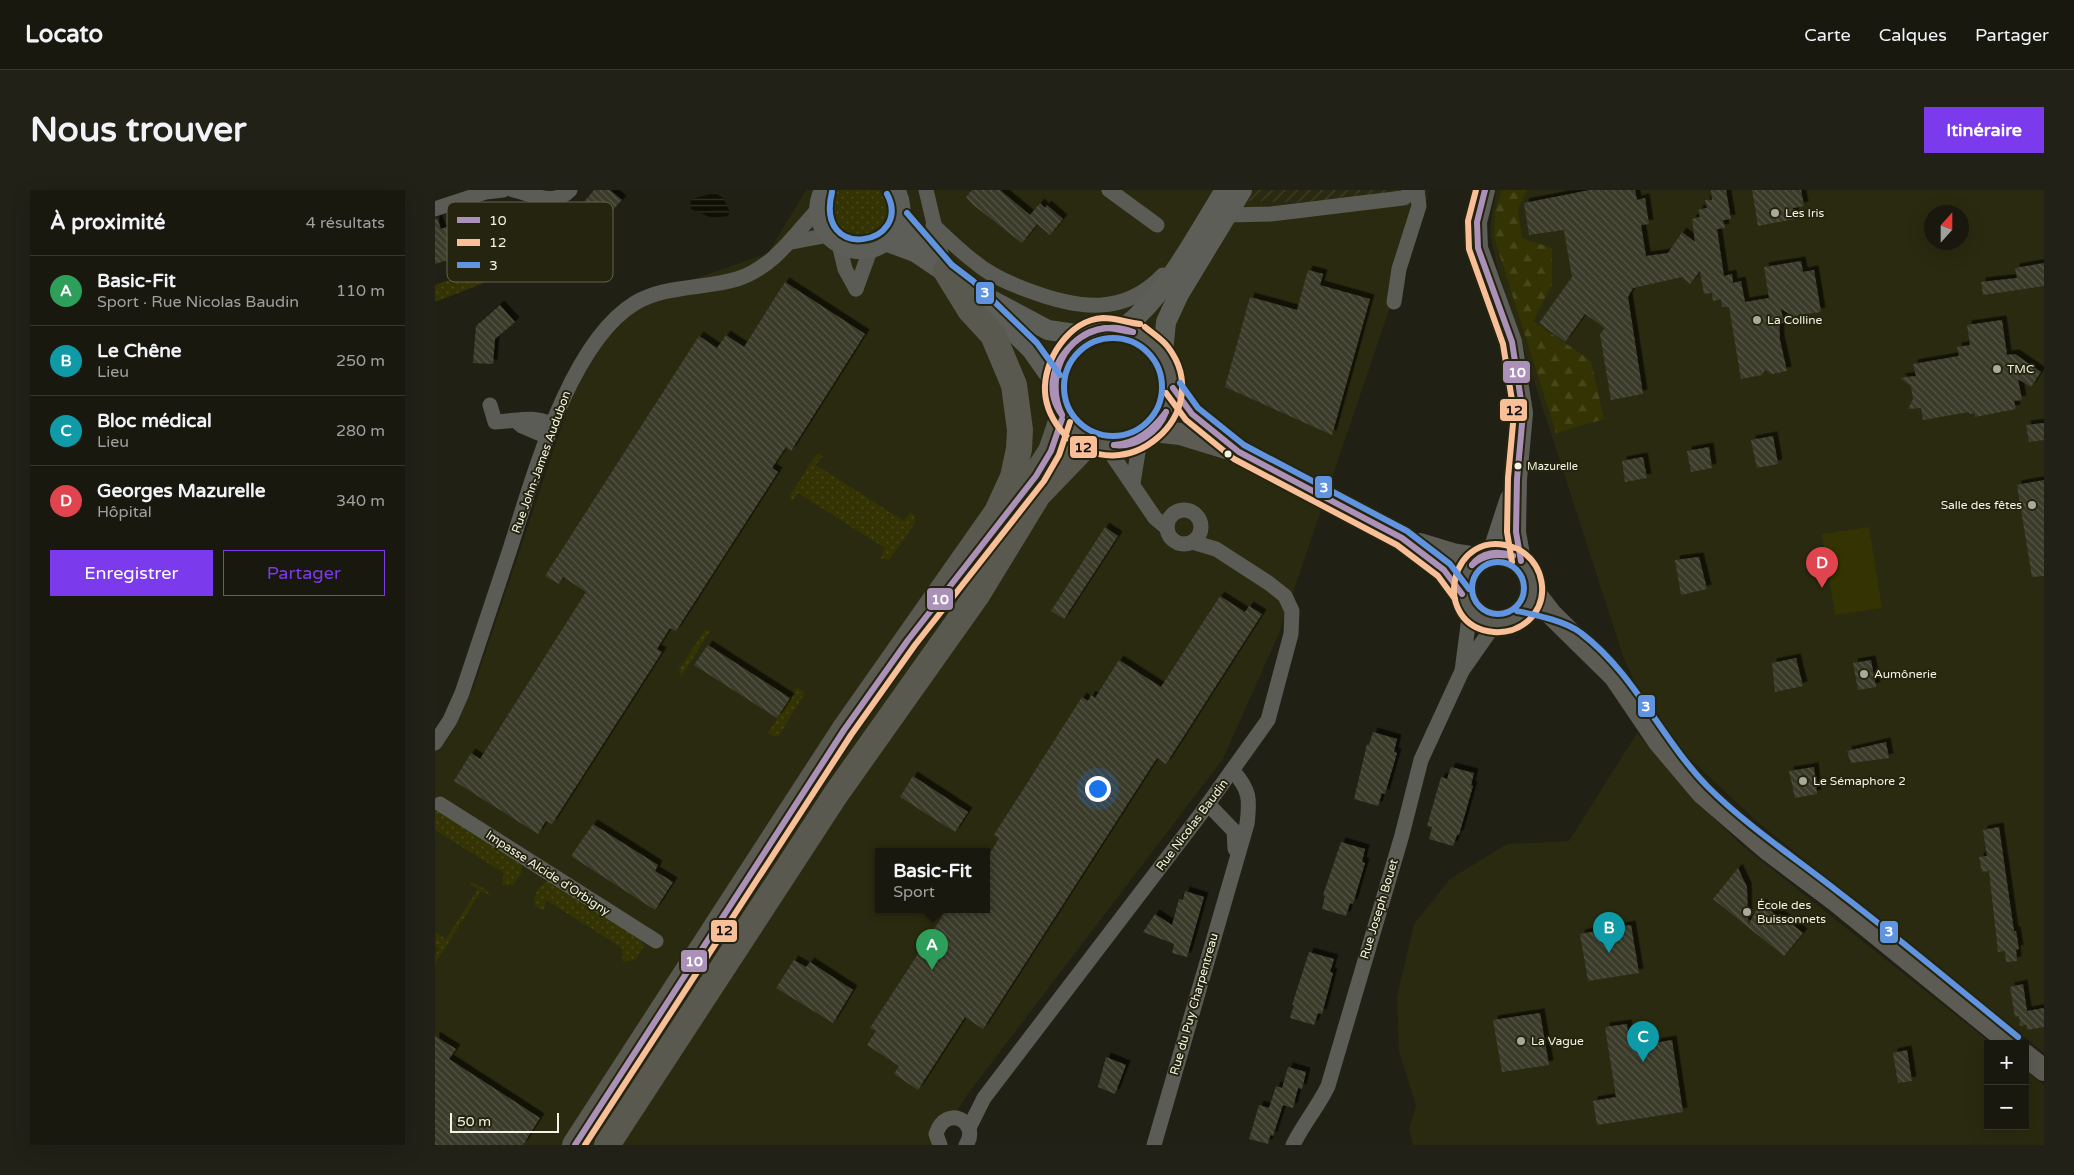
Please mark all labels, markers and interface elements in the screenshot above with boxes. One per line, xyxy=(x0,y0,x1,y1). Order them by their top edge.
text: Locato xyxy=(25,20,103,49)
text: Carte xyxy=(1804,24,1851,46)
text: Calques xyxy=(1879,24,1947,46)
text: Partager xyxy=(1975,24,2049,46)
button: Itinéraire xyxy=(1924,107,2044,153)
text: Nous trouver xyxy=(30,109,246,151)
legend xyxy=(447,202,613,282)
north arrow xyxy=(1924,205,1969,250)
place label: Les Iris xyxy=(1785,206,1824,220)
marker: Les Iris xyxy=(1769,207,1781,219)
text: À proximité xyxy=(50,210,165,235)
text: 10 xyxy=(489,212,507,229)
text: 4 résultats xyxy=(306,213,385,233)
text: 12 xyxy=(489,234,507,251)
text: 3 xyxy=(489,257,498,274)
text: Basic-Fit xyxy=(97,270,176,292)
text: A xyxy=(60,281,72,301)
text: 110 m xyxy=(336,281,385,301)
line badge: 3 xyxy=(975,281,995,305)
text: 3 xyxy=(981,284,990,301)
text: Sport · Rue Nicolas Baudin xyxy=(97,292,299,312)
place label: La Colline xyxy=(1767,313,1822,327)
marker: La Colline xyxy=(1751,314,1763,326)
text: Le Chêne xyxy=(97,340,182,362)
text: B xyxy=(60,351,72,371)
text: 250 m xyxy=(336,351,385,371)
line badge: 10 xyxy=(1502,360,1531,384)
text: Lieu xyxy=(97,362,129,382)
place label: TMC xyxy=(2007,362,2034,376)
marker: TMC xyxy=(1991,363,2003,375)
text: 10 xyxy=(1508,364,1526,381)
street label: Rue John-James Audubon xyxy=(509,389,573,535)
line badge: 12 xyxy=(1499,398,1528,422)
text: 12 xyxy=(1505,402,1523,419)
text: Bloc médical xyxy=(97,410,212,432)
text: C xyxy=(60,421,72,441)
text: 280 m xyxy=(336,421,385,441)
text: Lieu xyxy=(97,432,129,452)
line badge: 12 xyxy=(1069,435,1098,459)
text: 12 xyxy=(1074,439,1092,456)
unlabelled marker xyxy=(1223,449,1233,459)
place label: Mazurelle xyxy=(1527,460,1578,473)
marker: Mazurelle xyxy=(1513,461,1523,471)
line badge: 3 xyxy=(1314,475,1333,499)
text: 3 xyxy=(1320,479,1329,496)
text: Georges Mazurelle xyxy=(97,480,266,502)
text: D xyxy=(60,491,72,511)
text: 340 m xyxy=(336,491,385,511)
place label: Salle des fêtes xyxy=(1941,498,2022,512)
marker: Salle des fêtes xyxy=(2026,499,2038,511)
text: Hôpital xyxy=(97,502,152,522)
pin: D xyxy=(1806,547,1838,588)
button: Enregistrer xyxy=(50,550,213,596)
button: Partager xyxy=(223,550,385,596)
line badge: 10 xyxy=(926,587,954,611)
text: 10 xyxy=(931,591,949,608)
place label: Aumônerie xyxy=(1874,667,1937,681)
marker: Aumônerie xyxy=(1858,668,1870,680)
line badge: 3 xyxy=(1637,694,1656,718)
text: 3 xyxy=(1642,698,1651,715)
place label: Le Sémaphore 2 xyxy=(1813,774,1906,788)
marker: Le Sémaphore 2 xyxy=(1797,775,1809,787)
your location xyxy=(1085,776,1111,802)
street label: Rue Nicolas Baudin xyxy=(1153,777,1231,873)
street label: Impasse Alcide d'Orbigny xyxy=(483,828,613,919)
popup xyxy=(875,848,990,913)
street label: Rue Joseph Bouet xyxy=(1357,857,1401,961)
text: Basic-Fit xyxy=(893,860,972,882)
text: Sport xyxy=(893,882,935,902)
place label: École des Buissonnets xyxy=(1757,898,1826,926)
marker: École des Buissonnets xyxy=(1741,906,1753,918)
pin: B xyxy=(1593,912,1625,953)
line badge: 12 xyxy=(710,919,738,943)
line badge: 3 xyxy=(1879,920,1899,944)
text: 12 xyxy=(715,922,733,939)
text: 3 xyxy=(1885,923,1894,940)
pin: A xyxy=(916,929,948,970)
street label: Rue du Puy Charpentreau xyxy=(1167,931,1221,1077)
line badge: 10 xyxy=(680,949,708,973)
text: 10 xyxy=(685,953,703,970)
pin: C xyxy=(1627,1021,1659,1062)
place label: La Vague xyxy=(1531,1034,1584,1048)
marker: La Vague xyxy=(1515,1035,1527,1047)
map controls xyxy=(1984,1040,2029,1130)
button: + xyxy=(1984,1040,2029,1085)
button: − xyxy=(1984,1085,2029,1130)
scale bar xyxy=(450,1110,559,1133)
text: 50 m xyxy=(457,1113,491,1130)

